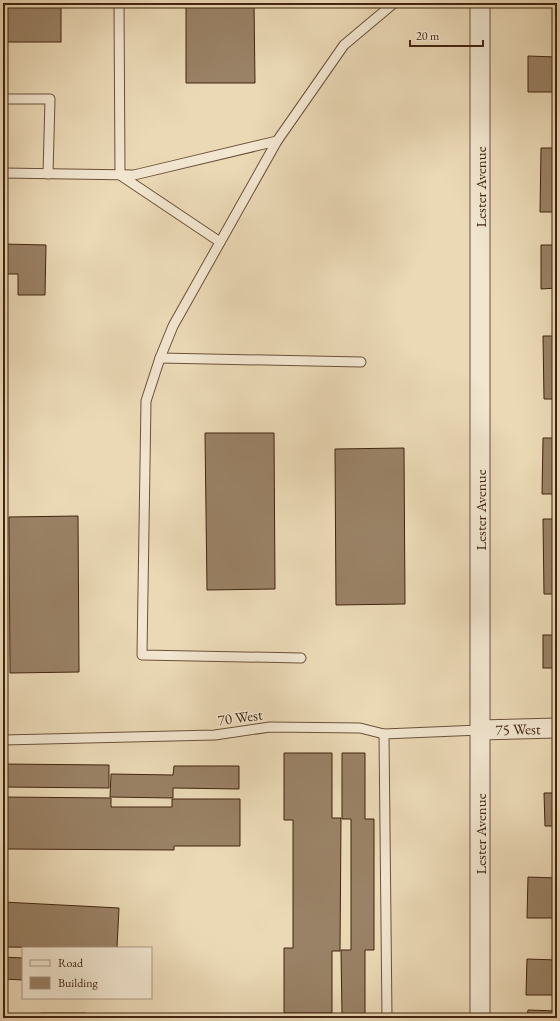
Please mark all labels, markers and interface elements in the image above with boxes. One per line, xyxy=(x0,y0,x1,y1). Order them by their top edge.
scale bar xyxy=(410,22,483,48)
text: 20 m xyxy=(416,28,440,44)
street label: Lester Avenue xyxy=(471,146,490,228)
street label: Lester Avenue xyxy=(471,469,490,551)
street label: 70 West xyxy=(216,704,264,730)
street label: 75 West xyxy=(495,719,541,739)
street label: Lester Avenue xyxy=(471,793,490,875)
legend xyxy=(22,947,152,999)
text: Road xyxy=(58,955,84,971)
text: Building xyxy=(58,975,99,991)

